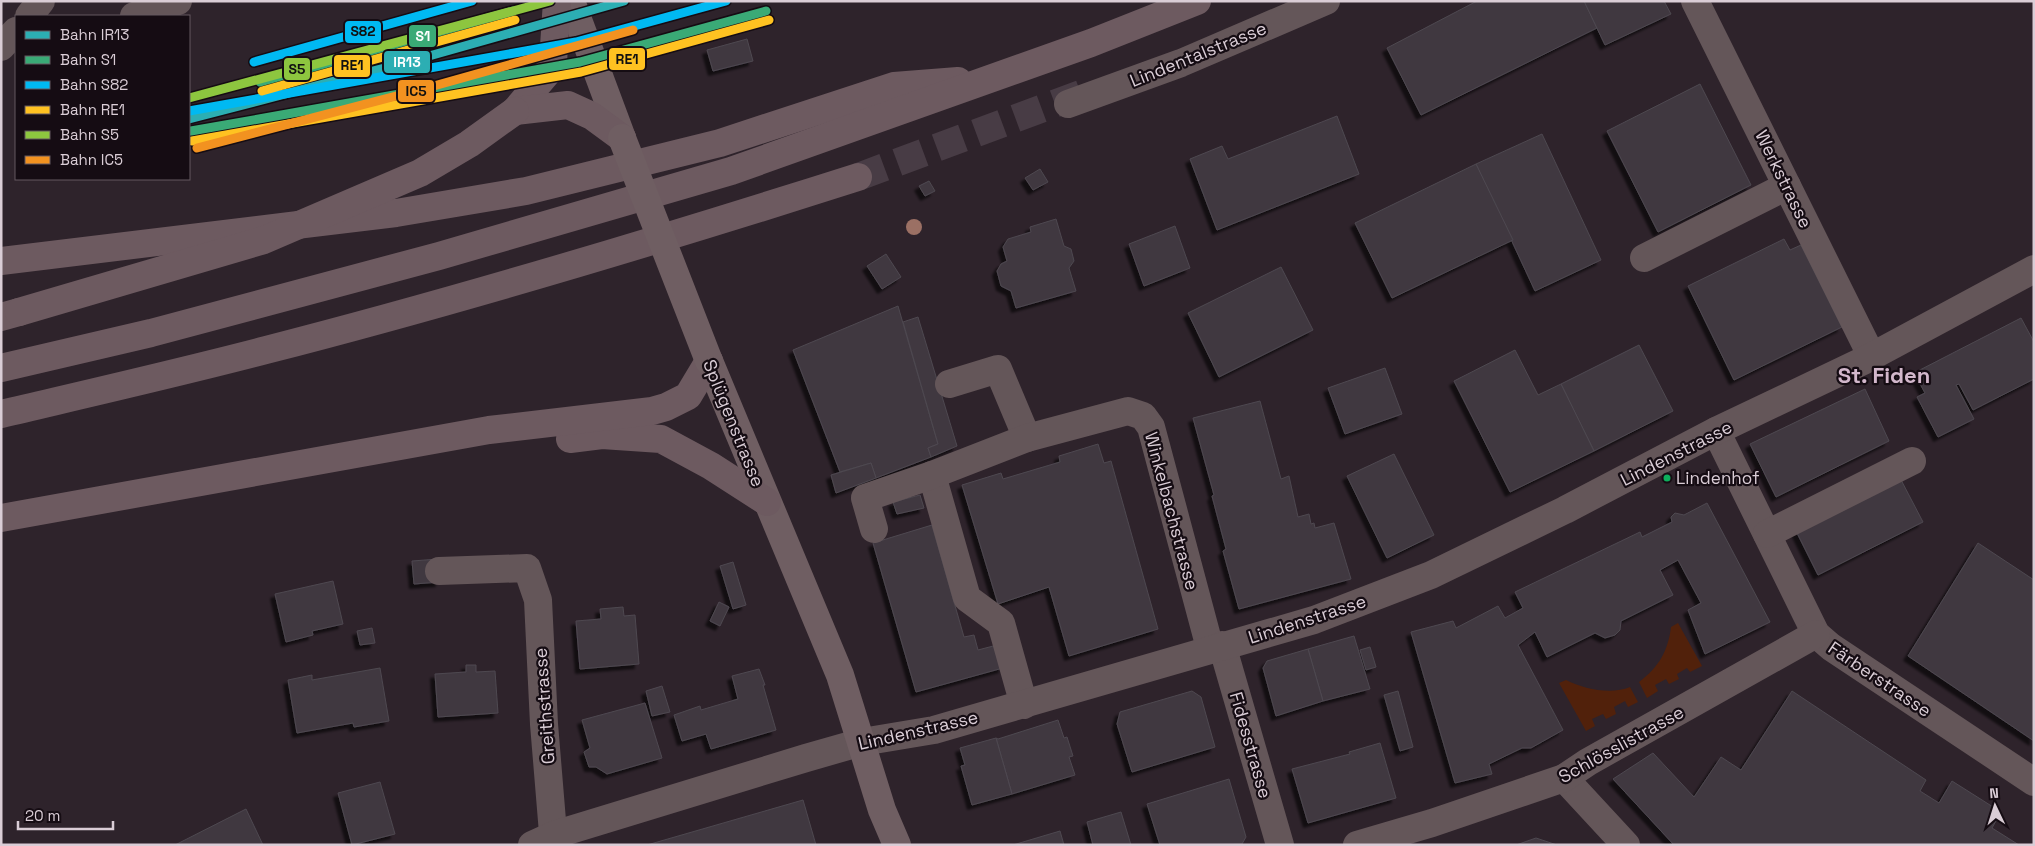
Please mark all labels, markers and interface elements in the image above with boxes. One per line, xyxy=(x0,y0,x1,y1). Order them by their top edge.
legend xyxy=(15,15,190,180)
street label: Lindentalstrasse xyxy=(1126,16,1270,92)
line badge: S82 xyxy=(344,20,382,44)
text: S82 xyxy=(350,22,376,40)
line badge: S1 xyxy=(408,24,437,48)
text: Bahn IR13 xyxy=(60,25,129,44)
text: S1 xyxy=(416,27,430,45)
line badge: RE1 xyxy=(608,47,646,71)
text: Bahn S1 xyxy=(60,50,116,69)
line badge: IR13 xyxy=(383,50,431,74)
text: RE1 xyxy=(616,50,638,68)
text: IR13 xyxy=(393,53,421,71)
line badge: RE1 xyxy=(333,54,371,78)
text: RE1 xyxy=(341,56,363,74)
line badge: S5 xyxy=(283,57,311,81)
text: S5 xyxy=(289,60,305,78)
text: Bahn S82 xyxy=(60,75,128,94)
line badge: IC5 xyxy=(397,79,435,103)
text: IC5 xyxy=(405,82,427,100)
text: Bahn RE1 xyxy=(60,100,125,119)
text: Bahn S5 xyxy=(60,125,119,144)
street label: Werkstrasse xyxy=(1750,126,1818,232)
text: Bahn IC5 xyxy=(60,150,123,169)
street label: Splügenstrasse xyxy=(698,356,770,490)
district label: St. Fiden xyxy=(1838,361,1930,389)
street label: Lindenstrasse xyxy=(1616,415,1736,491)
street label: Winkelbachstrasse xyxy=(1140,429,1204,593)
place label: Lindenhof xyxy=(1676,467,1759,489)
marker: Lindenhof xyxy=(1662,473,1672,483)
street label: Lindenstrasse xyxy=(1245,589,1369,649)
street label: Färberstrasse xyxy=(1824,636,1936,722)
street label: Greithstrasse xyxy=(528,647,560,765)
street label: Fidesstrasse xyxy=(1225,689,1277,801)
street label: Schlösslistrasse xyxy=(1554,700,1688,788)
street label: Lindenstrasse xyxy=(856,705,980,755)
north arrow xyxy=(1970,781,2020,831)
text: N xyxy=(1989,784,1999,802)
scale bar xyxy=(18,798,112,830)
text: 20 m xyxy=(25,806,60,825)

